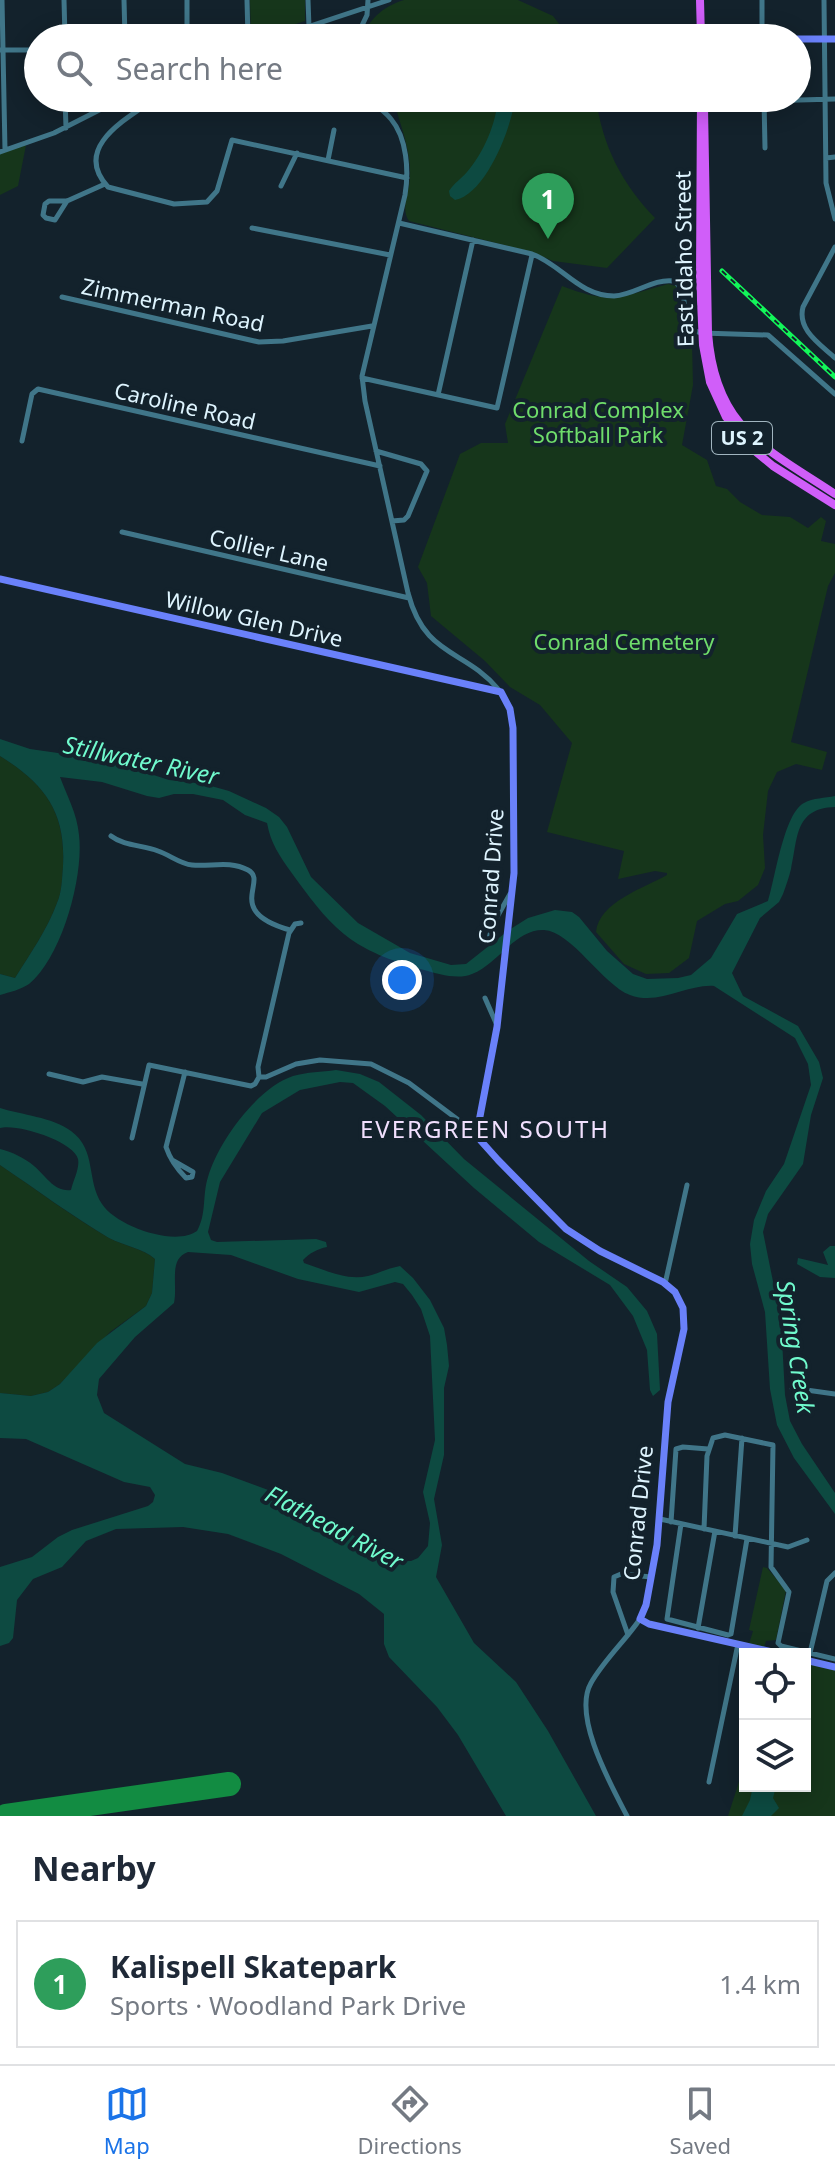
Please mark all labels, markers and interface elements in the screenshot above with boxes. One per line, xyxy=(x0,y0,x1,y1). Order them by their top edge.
search box xyxy=(24,24,811,112)
icon: search xyxy=(52,46,96,90)
text: Search here xyxy=(116,48,283,89)
street label: East Idaho Street xyxy=(666,171,700,347)
pin: 1 xyxy=(522,173,574,239)
street label: Zimmerman Road xyxy=(79,270,267,338)
street label: Caroline Road xyxy=(112,374,259,436)
park label: Conrad Complex Softball Park xyxy=(512,394,684,449)
road number: US 2 xyxy=(712,422,772,454)
street label: Collier Lane xyxy=(207,521,332,577)
street label: Willow Glen Drive xyxy=(163,583,346,653)
park label: Conrad Cemetery xyxy=(534,626,715,656)
water label: Stillwater River xyxy=(61,727,223,792)
street label: Conrad Drive xyxy=(470,807,510,945)
your location xyxy=(382,960,422,1000)
district label: EVERGREEN SOUTH xyxy=(360,1112,610,1145)
water label: Spring Creek xyxy=(770,1278,823,1417)
street label: Conrad Drive xyxy=(615,1444,659,1582)
water label: Flathead River xyxy=(260,1477,411,1577)
map controls xyxy=(739,1648,811,1792)
button: locate xyxy=(739,1648,811,1720)
button: layers xyxy=(739,1720,811,1792)
text: Nearby xyxy=(32,1845,156,1891)
text: Kalispell Skatepark xyxy=(110,1946,396,1987)
text: 1 xyxy=(53,1966,67,2002)
text: 1.4 km xyxy=(719,1966,801,2002)
text: Sports · Woodland Park Drive xyxy=(110,1987,466,2023)
tab: Map xyxy=(104,2082,150,2160)
tab: Directions xyxy=(357,2082,462,2160)
tab: Saved xyxy=(670,2082,731,2160)

